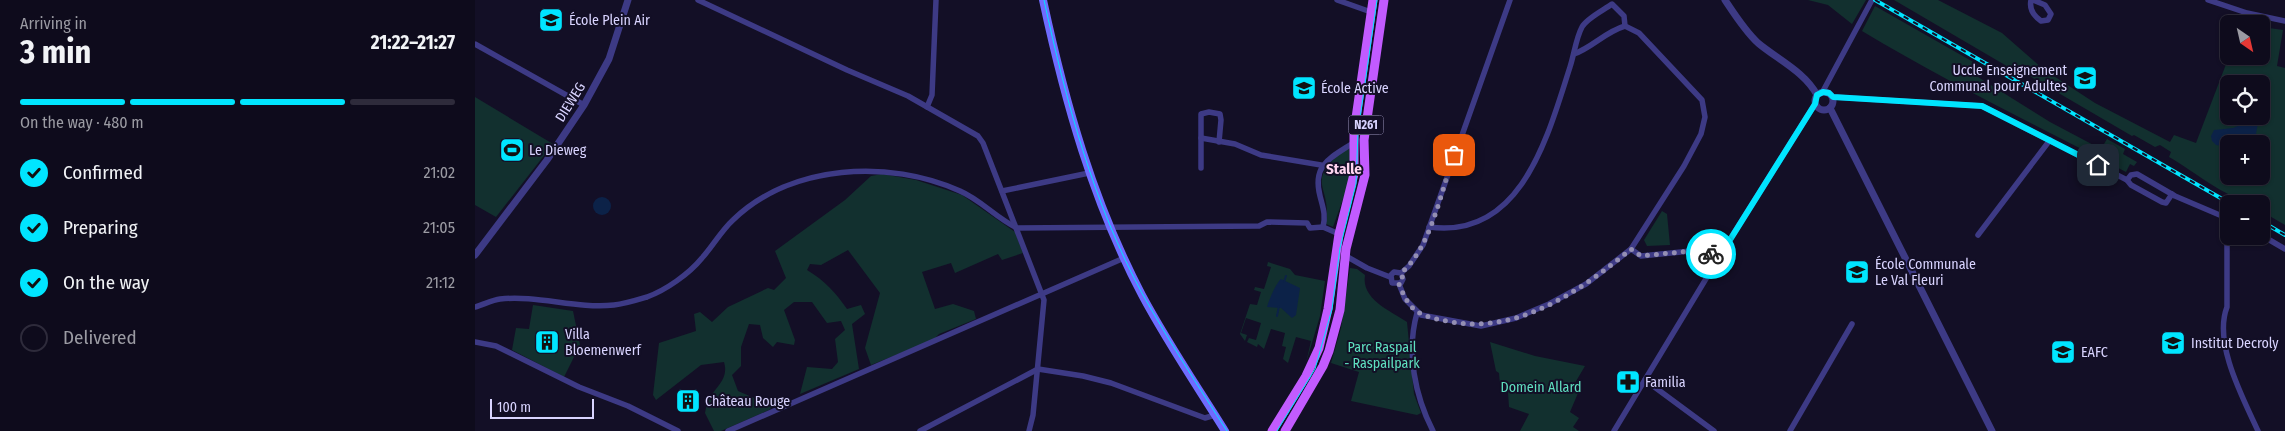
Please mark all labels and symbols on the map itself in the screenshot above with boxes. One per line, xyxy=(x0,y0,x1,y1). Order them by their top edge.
school or university icon: École Plein Air xyxy=(538,7,564,33)
place label: École Plein Air xyxy=(569,11,650,29)
north arrow xyxy=(2220,15,2270,65)
place label: Uccle Enseignement Communal pour Adultes xyxy=(1929,62,2067,95)
school or university icon: Uccle Enseignement Communal pour Adultes xyxy=(2072,65,2098,91)
school or university icon: École Active xyxy=(1291,75,1317,101)
street label: DIEWEG xyxy=(552,79,589,125)
place label: École Active xyxy=(1321,79,1389,97)
road number: N261 xyxy=(1349,116,1383,134)
pin xyxy=(1433,134,1475,176)
sports icon: Le Dieweg xyxy=(499,137,525,163)
place label: Le Dieweg xyxy=(529,142,587,159)
pin xyxy=(2077,144,2119,186)
district label: Stalle xyxy=(1326,160,1362,178)
courier xyxy=(1686,229,1736,279)
place label: École Communale Le Val Fleuri xyxy=(1875,255,1976,289)
school or university icon: École Communale Le Val Fleuri xyxy=(1844,259,1870,285)
place label: Villa Bloemenwerf xyxy=(565,326,643,359)
building icon: Villa Bloemenwerf xyxy=(534,329,560,355)
school or university icon: Institut Decroly xyxy=(2160,330,2186,356)
place label: Institut Decroly xyxy=(2191,335,2279,352)
park label: Parc Raspail - Raspailpark xyxy=(1344,339,1420,372)
school or university icon: EAFC xyxy=(2050,339,2076,365)
place label: EAFC xyxy=(2081,344,2108,361)
pharmacy icon: Familia xyxy=(1615,369,1641,395)
place label: Familia xyxy=(1645,374,1686,391)
park label: Domein Allard xyxy=(1501,379,1581,396)
building icon: Château Rouge xyxy=(675,388,701,414)
place label: Château Rouge xyxy=(705,393,790,410)
scale bar xyxy=(490,396,594,419)

